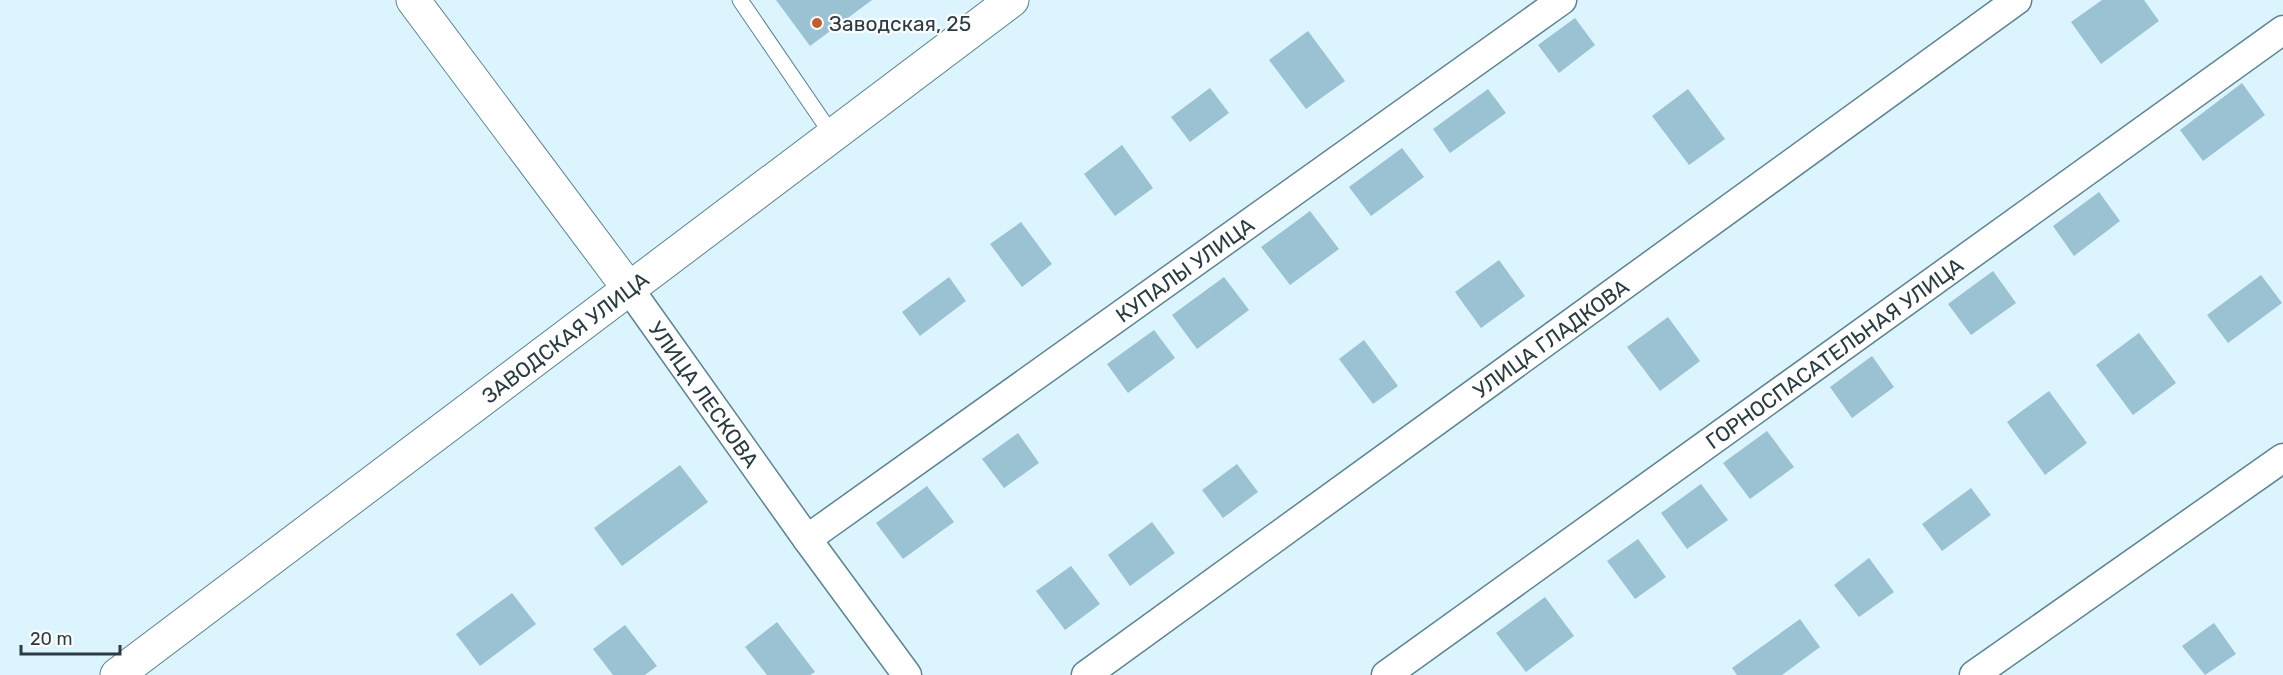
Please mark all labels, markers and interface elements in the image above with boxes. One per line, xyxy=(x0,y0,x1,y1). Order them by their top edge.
place label: Заводская, 25 xyxy=(829,11,971,36)
marker: Заводская, 25 xyxy=(810,16,824,30)
street label: КУПАЛЫ УЛИЦА xyxy=(1111,212,1259,327)
street label: ГОРНОСПАСАТЕЛЬНАЯ УЛИЦА xyxy=(1701,252,1968,454)
street label: ЗАВОДСКАЯ УЛИЦА xyxy=(477,266,653,408)
street label: УЛИЦА ГЛАДКОВА xyxy=(1468,273,1633,403)
street label: УЛИЦА ЛЕСКОВА xyxy=(644,316,765,472)
scale bar xyxy=(21,618,120,656)
text: 20 m xyxy=(30,628,72,650)

